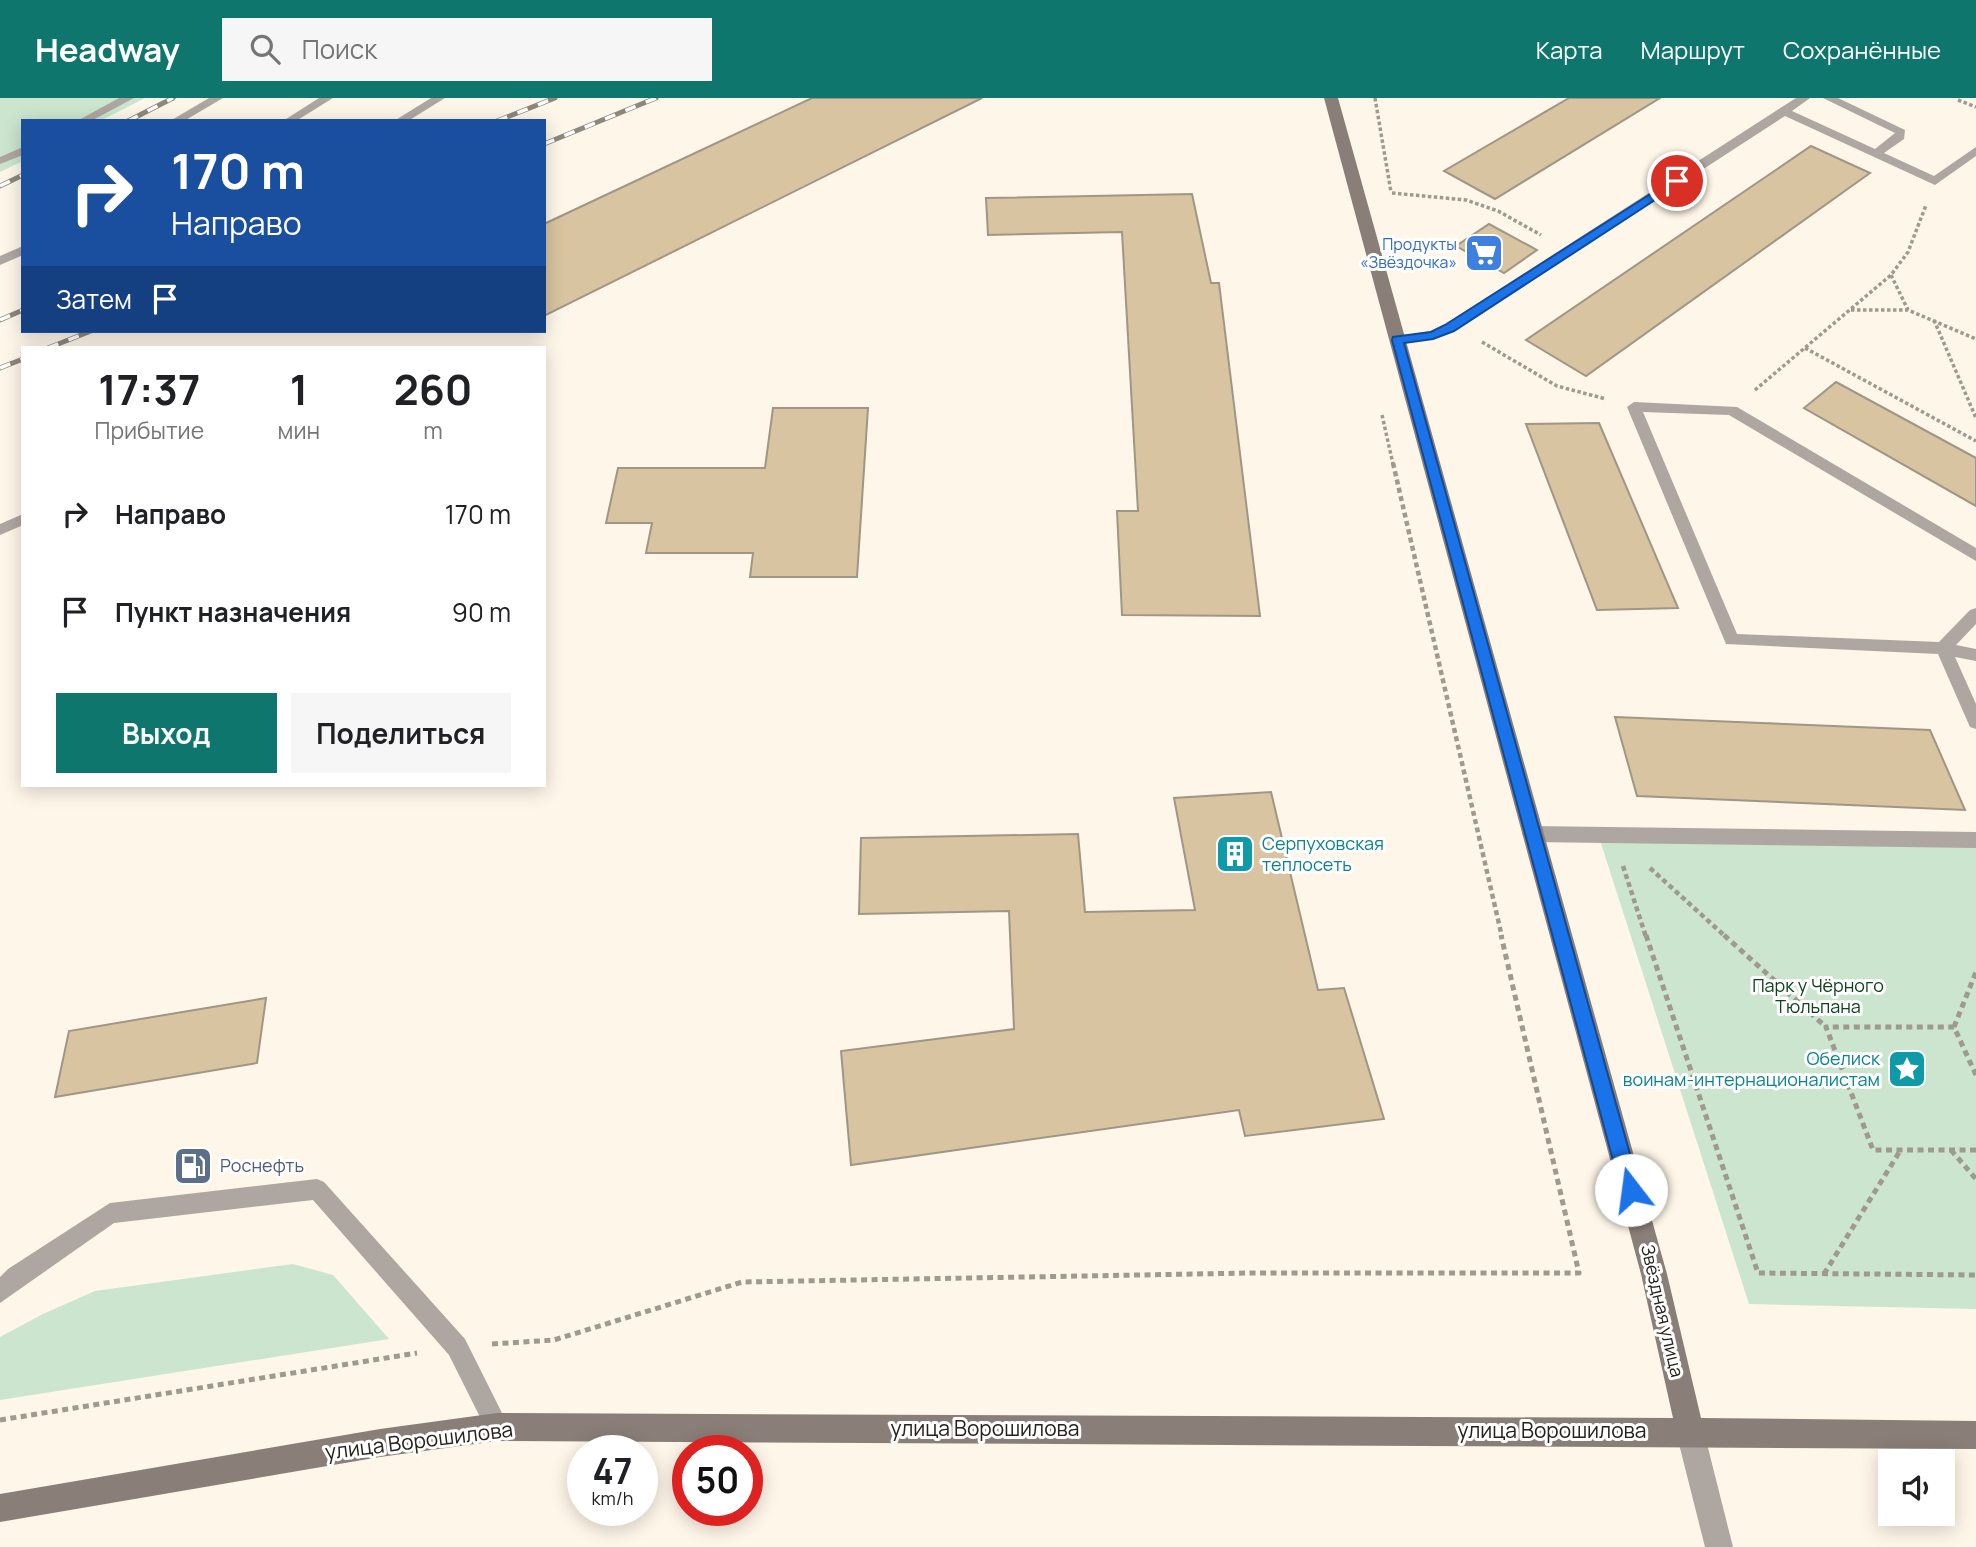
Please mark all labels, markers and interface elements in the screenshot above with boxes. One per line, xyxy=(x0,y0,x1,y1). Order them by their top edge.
search box xyxy=(222,18,712,81)
text: Headway xyxy=(35,27,180,72)
icon: search xyxy=(246,30,284,68)
text: Поиск xyxy=(302,31,377,67)
text: Карта xyxy=(1536,33,1603,66)
text: Маршрут xyxy=(1641,33,1745,66)
text: Сохранённые xyxy=(1783,33,1941,66)
text: 170 m xyxy=(171,137,305,204)
icon: right xyxy=(56,147,147,238)
pin xyxy=(1647,151,1707,211)
icon: arrive xyxy=(1658,162,1696,200)
text: Направо xyxy=(171,201,302,245)
supermarket icon: Продукты «Звёздочка» xyxy=(1463,232,1505,274)
place label: Продукты «Звёздочка» xyxy=(1360,233,1457,273)
icon: arrive xyxy=(146,280,184,318)
text: Затем xyxy=(56,281,132,317)
text: 17:37 xyxy=(98,360,200,418)
text: 1 xyxy=(290,360,308,418)
text: 260 xyxy=(394,360,472,418)
text: Прибытие xyxy=(95,414,204,446)
text: мин xyxy=(278,414,320,446)
text: m xyxy=(423,414,443,446)
icon: right xyxy=(56,495,94,533)
text: Направо xyxy=(115,496,226,532)
text: 170 m xyxy=(445,496,511,532)
icon: arrive xyxy=(56,593,94,631)
text: Пункт назначения xyxy=(115,594,351,630)
text: 90 m xyxy=(452,594,511,630)
button: Выход xyxy=(56,693,277,773)
button: Поделиться xyxy=(291,693,511,773)
place label: Серпуховская теплосеть xyxy=(1262,831,1384,876)
building icon: Серпуховская теплосеть xyxy=(1214,833,1256,875)
park label: Парк у Чёрного Тюльпана xyxy=(1752,973,1884,1018)
place label: Обелиск воинам-интернационалистам xyxy=(1623,1046,1881,1091)
place icon: Обелиск воинам-интернационалистам xyxy=(1886,1048,1928,1090)
fuel station icon: Роснефть xyxy=(172,1145,214,1187)
place label: Роснефть xyxy=(220,1153,304,1177)
position arrow xyxy=(1594,1153,1668,1227)
street label: Звёздная улица xyxy=(1636,1242,1690,1379)
street label: улица Ворошилова xyxy=(891,1414,1079,1442)
street label: улица Ворошилова xyxy=(323,1415,514,1465)
street label: улица Ворошилова xyxy=(1458,1416,1646,1444)
speed limit sign: 50 xyxy=(672,1435,763,1526)
text: 47 xyxy=(593,1447,632,1495)
map controls xyxy=(1878,1449,1955,1526)
button: sound xyxy=(1878,1449,1955,1526)
text: km/h xyxy=(592,1486,633,1510)

